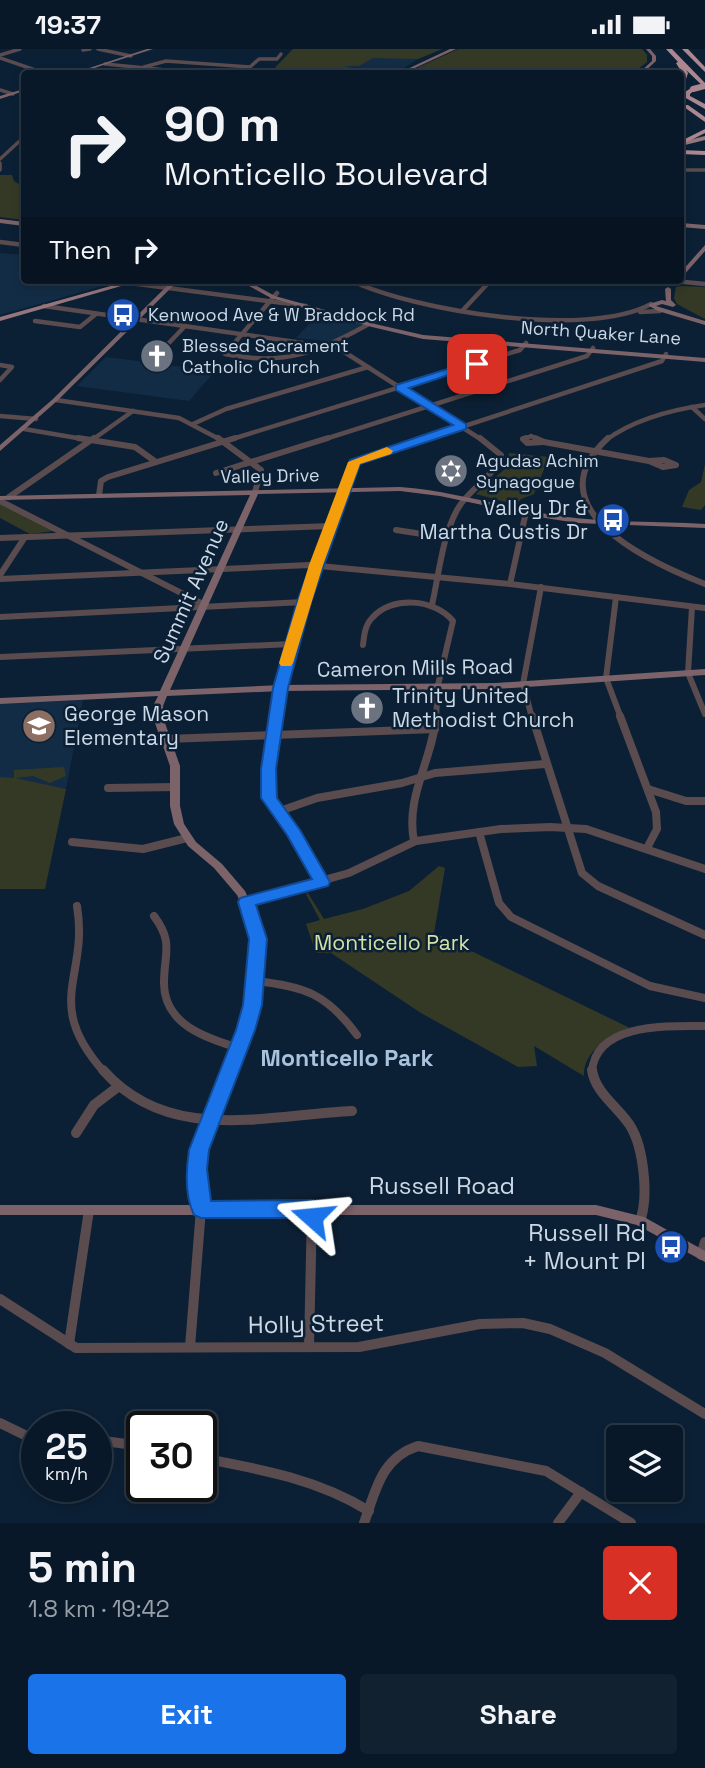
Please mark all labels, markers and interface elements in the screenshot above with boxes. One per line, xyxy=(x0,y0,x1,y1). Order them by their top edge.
text: 19:37 xyxy=(35,8,101,42)
text: 90 m xyxy=(164,93,280,155)
icon: right xyxy=(49,98,140,189)
text: Monticello Boulevard xyxy=(164,154,489,194)
icon: right xyxy=(126,231,164,269)
text: Then xyxy=(49,233,112,267)
bus stop icon: Kenwood Ave & W Braddock Rd xyxy=(104,296,142,334)
place label: Kenwood Ave & W Braddock Rd xyxy=(148,303,415,326)
street label: North Quaker Lane xyxy=(520,315,682,350)
place label: Blessed Sacrament Catholic Church xyxy=(182,334,349,378)
pin xyxy=(447,334,507,394)
church icon: Blessed Sacrament Catholic Church xyxy=(138,337,176,375)
icon: arrive xyxy=(458,345,496,383)
place label: Agudas Achim Synagogue xyxy=(476,449,599,493)
synagogue icon: Agudas Achim Synagogue xyxy=(432,452,470,490)
street label: Valley Drive xyxy=(220,463,320,488)
place label: Valley Dr & Martha Custis Dr xyxy=(420,494,588,545)
bus stop icon: Valley Dr & Martha Custis Dr xyxy=(594,501,632,539)
street label: Summit Avenue xyxy=(146,514,235,668)
street label: Cameron Mills Road xyxy=(317,652,513,683)
place label: Trinity United Methodist Church xyxy=(392,682,574,733)
church icon: Trinity United Methodist Church xyxy=(348,689,386,727)
place label: George Mason Elementary xyxy=(64,700,209,751)
school or university icon: George Mason Elementary xyxy=(20,707,58,745)
park label: Monticello Park xyxy=(314,929,470,956)
district label: Monticello Park xyxy=(261,1043,433,1073)
street label: Russell Road xyxy=(369,1170,515,1201)
position arrow xyxy=(275,1180,349,1254)
place label: Russell Rd + Mount Pl xyxy=(523,1217,646,1276)
bus stop icon: Russell Rd + Mount Pl xyxy=(652,1228,690,1266)
street label: Holly Street xyxy=(247,1307,385,1340)
speed limit sign: 30 xyxy=(126,1411,217,1502)
text: 25 xyxy=(46,1425,87,1469)
map controls xyxy=(606,1425,683,1502)
button: layers xyxy=(606,1425,683,1502)
text: km/h xyxy=(45,1462,88,1485)
text: 5 min xyxy=(28,1541,137,1594)
button: close xyxy=(603,1546,677,1620)
text: 1.8 km · 19:42 xyxy=(28,1594,170,1624)
button: Exit xyxy=(28,1674,346,1754)
button: Share xyxy=(360,1674,677,1754)

